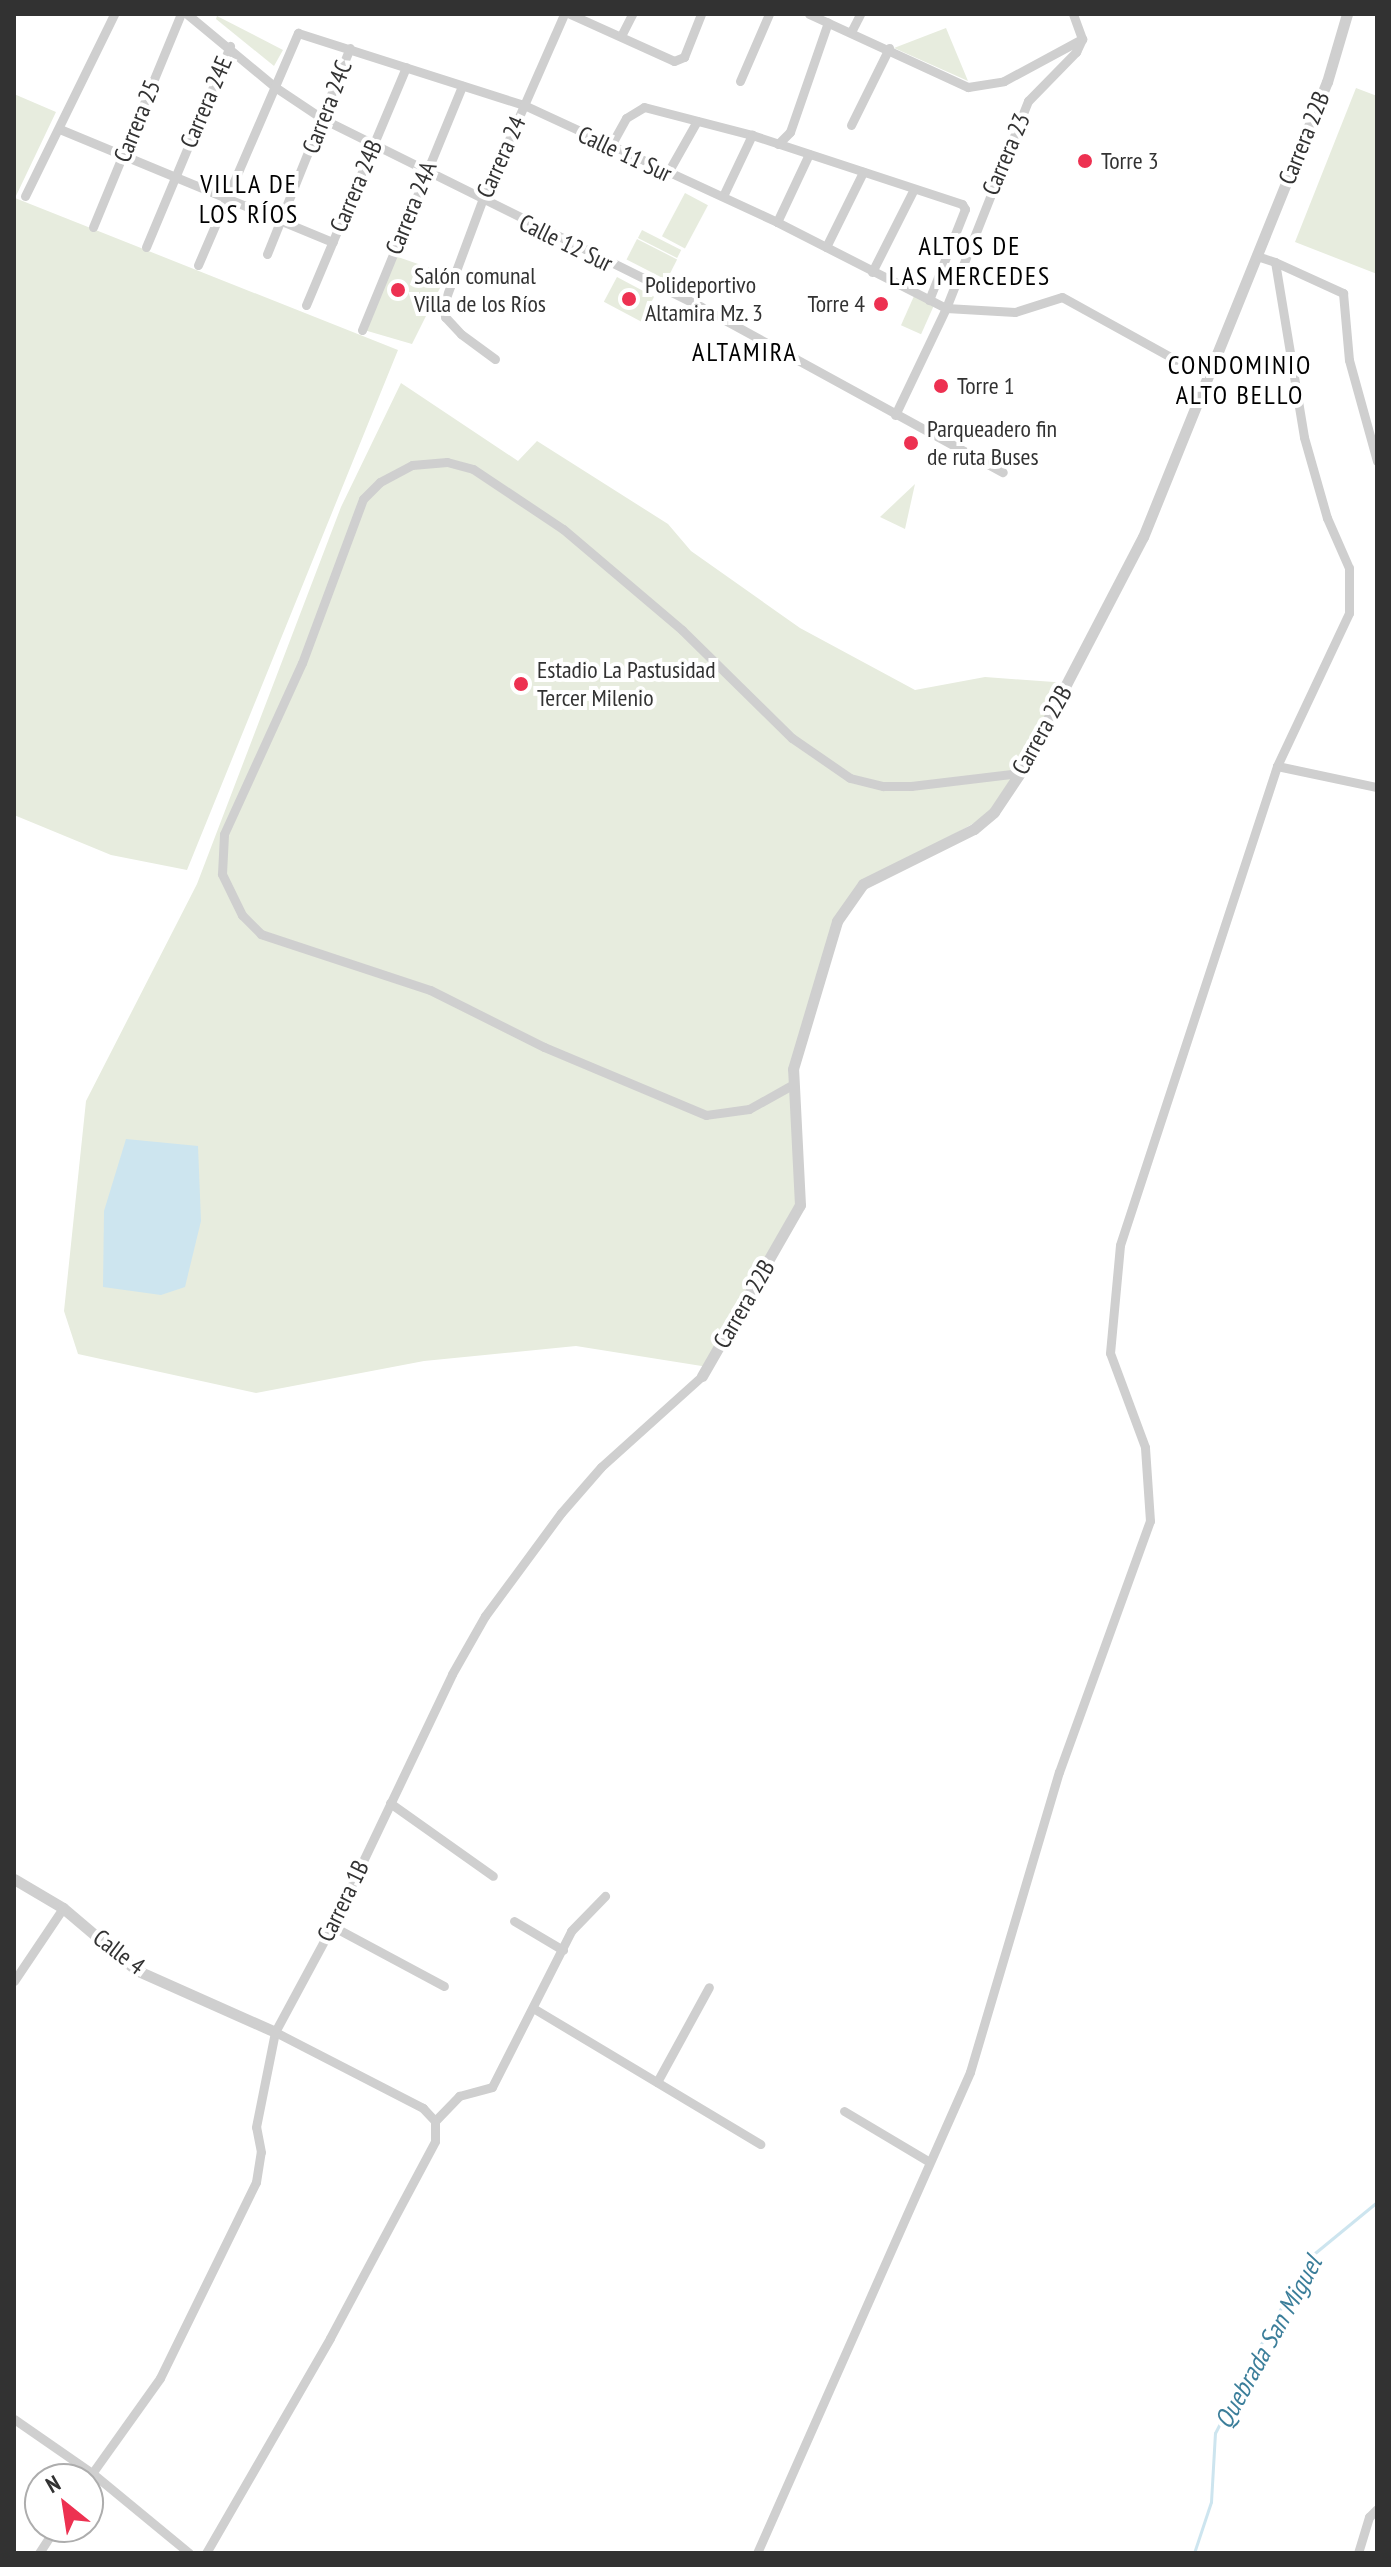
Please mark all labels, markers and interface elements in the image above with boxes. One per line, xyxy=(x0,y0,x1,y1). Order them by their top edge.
street label: Carrera 24E xyxy=(174,52,238,152)
street label: Carrera 24C xyxy=(296,56,358,158)
street label: Carrera 25 xyxy=(108,76,166,166)
street label: Carrera 22B xyxy=(1272,87,1336,189)
street label: Carrera 23 xyxy=(976,109,1036,199)
street label: Carrera 24 xyxy=(470,112,532,202)
street label: Calle 11 Sur xyxy=(573,120,677,188)
street label: Carrera 24B xyxy=(324,135,388,237)
place label: Torre 3 xyxy=(1101,147,1159,175)
marker: Torre 3 xyxy=(1076,152,1094,170)
street label: Carrera 24A xyxy=(379,157,443,259)
district label: VILLA DE LOS RÍOS xyxy=(199,168,299,230)
street label: Calle 12 Sur xyxy=(515,208,617,278)
district label: ALTOS DE LAS MERCEDES xyxy=(889,230,1051,292)
place label: Salón comunal Villa de los Ríos xyxy=(414,262,546,318)
place label: Polideportivo Altamira Mz. 3 xyxy=(645,271,764,327)
marker: Salón comunal Villa de los Ríos xyxy=(389,281,407,299)
marker: Polideportivo Altamira Mz. 3 xyxy=(620,290,638,308)
place label: Torre 4 xyxy=(807,290,865,318)
marker: Torre 4 xyxy=(872,295,890,313)
district label: ALTAMIRA xyxy=(692,336,798,368)
district label: CONDOMINIO ALTO BELLO xyxy=(1168,349,1312,410)
place label: Torre 1 xyxy=(957,372,1015,400)
marker: Torre 1 xyxy=(932,377,950,395)
place label: Parqueadero fin de ruta Buses xyxy=(927,415,1057,471)
marker: Parqueadero fin de ruta Buses xyxy=(902,434,920,452)
place label: Estadio La Pastusidad Tercer Milenio xyxy=(537,656,716,712)
marker: Estadio La Pastusidad Tercer Milenio xyxy=(512,675,530,693)
street label: Carrera 22B xyxy=(1006,680,1078,780)
street label: Carrera 22B xyxy=(707,1255,781,1353)
street label: Carrera 1B xyxy=(311,1856,375,1946)
street label: Calle 4 xyxy=(87,1923,151,1981)
water label: Quebrada San Miguel xyxy=(1208,2250,1328,2434)
north arrow xyxy=(24,2463,104,2543)
text: N xyxy=(41,2469,65,2499)

